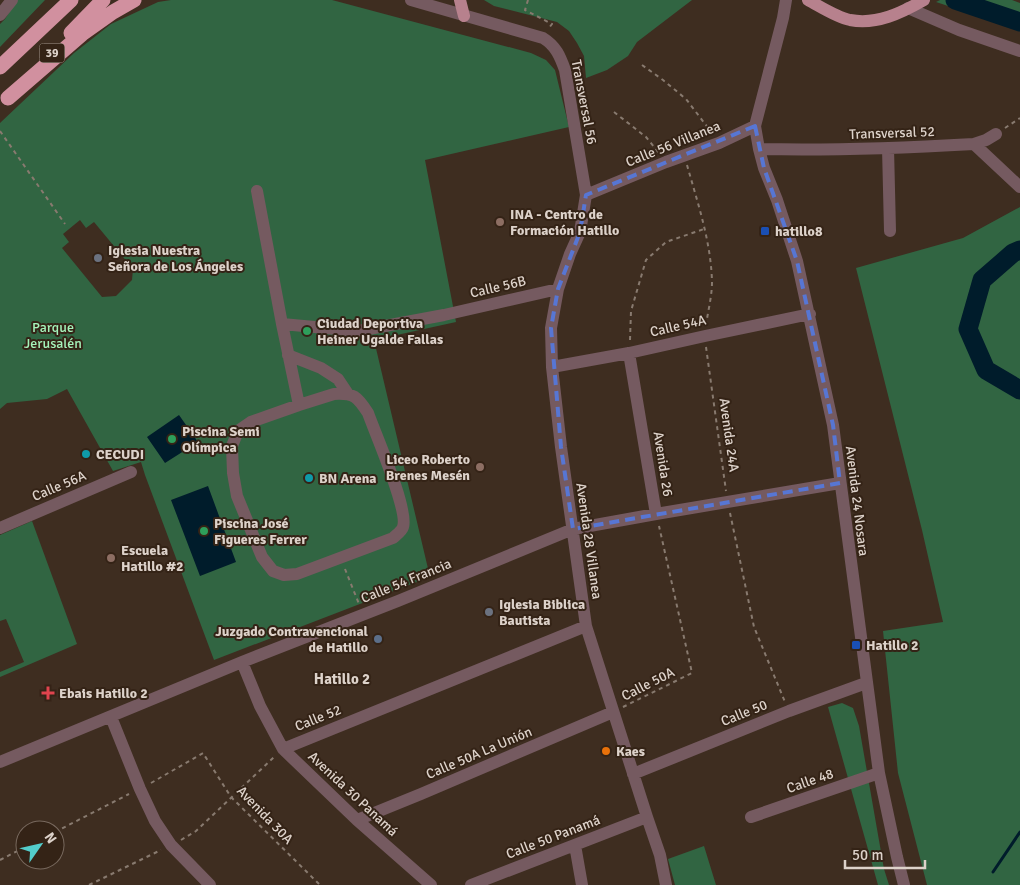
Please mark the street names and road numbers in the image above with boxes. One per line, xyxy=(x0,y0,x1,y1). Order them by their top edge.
road number: 39 xyxy=(40,44,64,62)
street label: Transversal 56 xyxy=(567,58,601,146)
street label: Calle 56 Villanea xyxy=(623,117,723,171)
street label: Transversal 52 xyxy=(849,123,935,143)
street label: Calle 56B xyxy=(468,272,528,302)
street label: Calle 54A xyxy=(648,311,708,341)
street label: Avenida 24A xyxy=(715,397,743,473)
street label: Avenida 26 xyxy=(649,430,677,498)
street label: Avenida 24 Nosara xyxy=(842,445,872,557)
street label: Calle 56A xyxy=(29,467,89,505)
street label: Avenida 28 Villanea xyxy=(572,482,606,600)
street label: Calle 54 Francia xyxy=(358,555,454,607)
street label: Calle 50A xyxy=(619,663,678,705)
street label: Calle 50 xyxy=(718,696,770,730)
street label: Calle 52 xyxy=(292,701,344,735)
street label: Calle 50A La Unión xyxy=(424,723,534,783)
street label: Avenida 30 Panamá xyxy=(305,748,401,840)
street label: Calle 48 xyxy=(784,765,836,797)
street label: Avenida 30A xyxy=(233,782,297,848)
street label: Calle 50 Panamá xyxy=(504,811,602,863)

